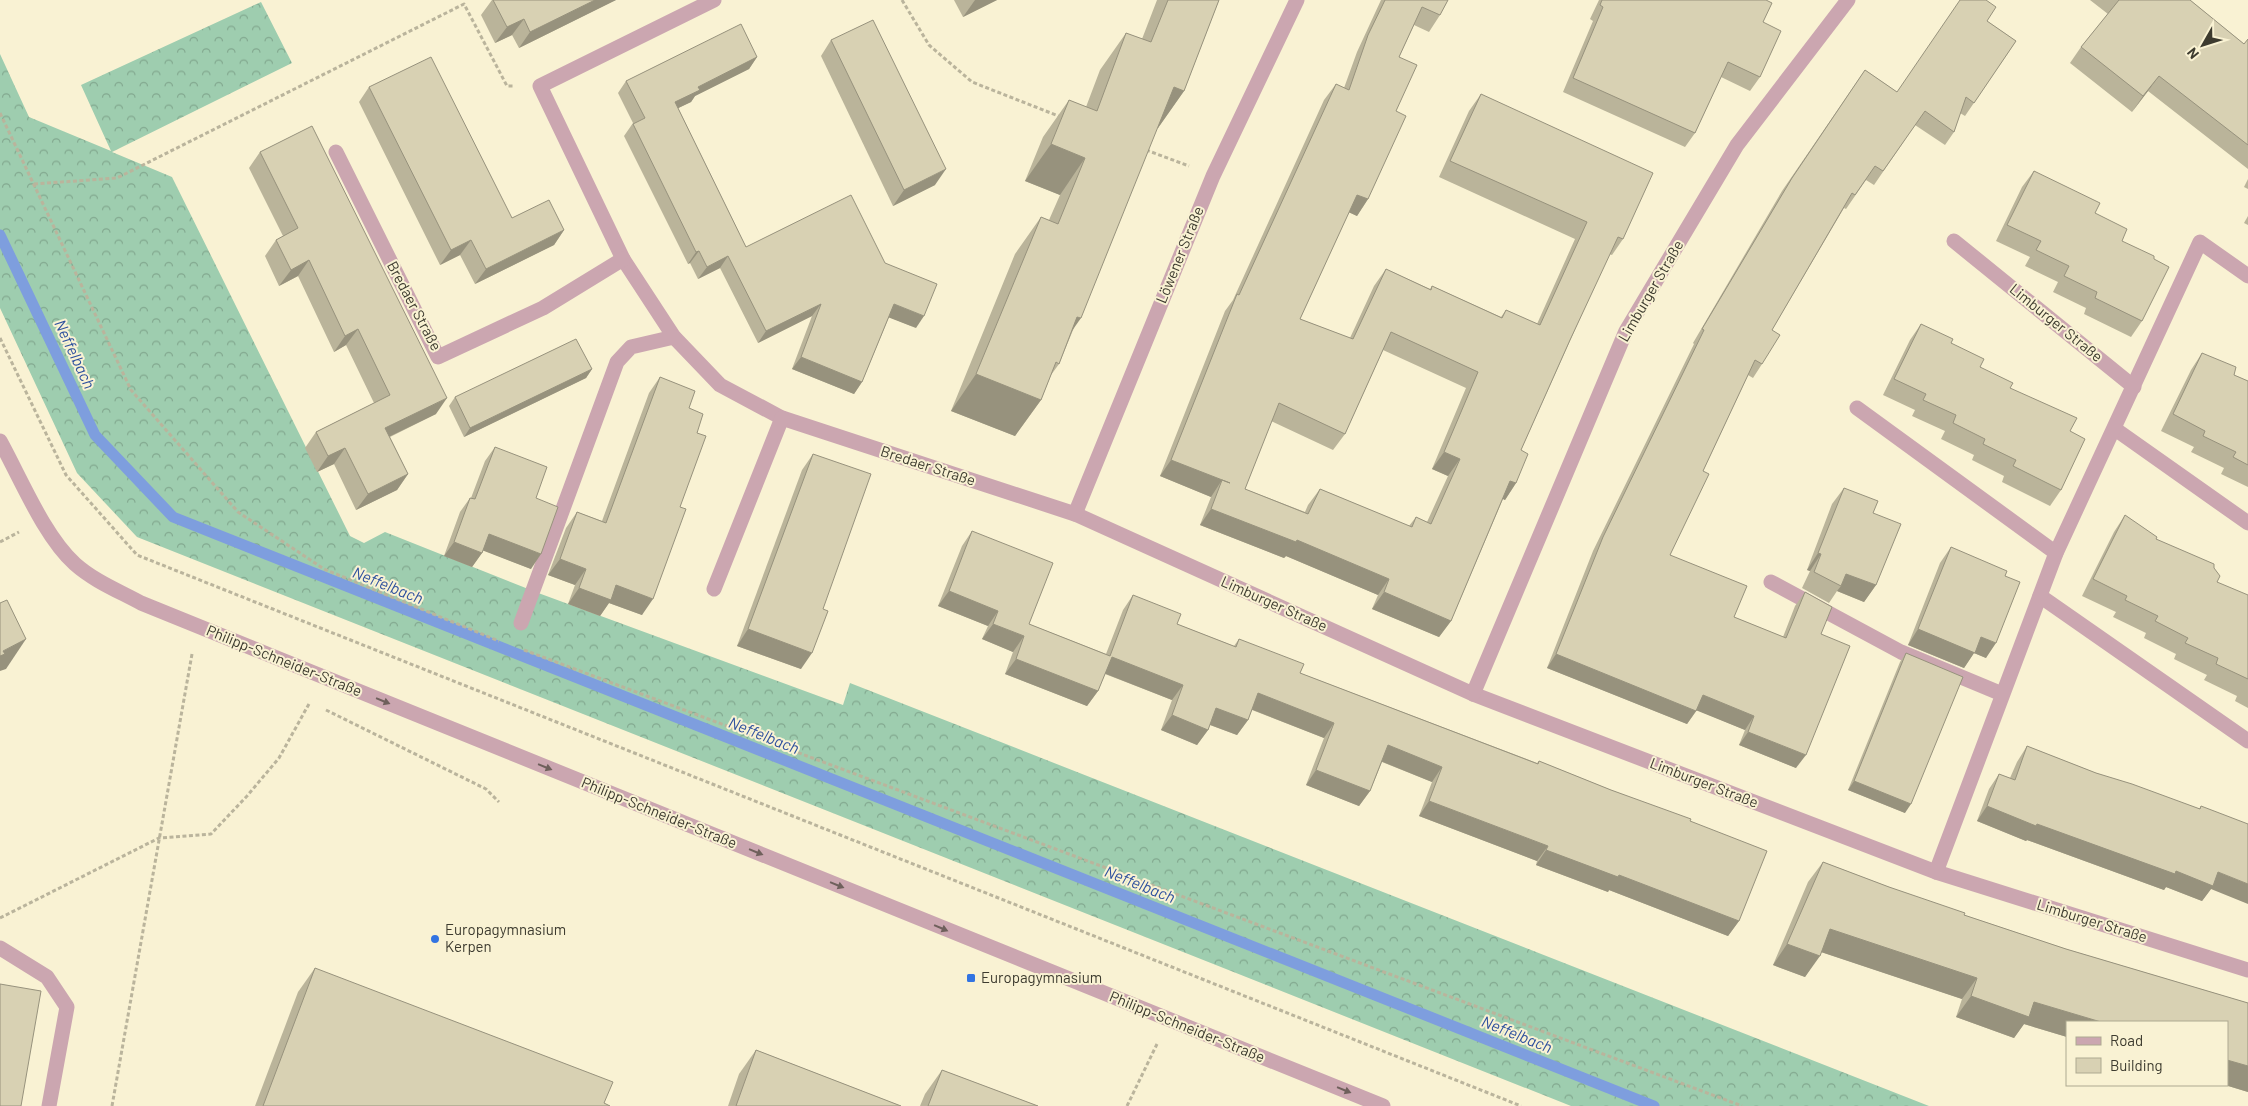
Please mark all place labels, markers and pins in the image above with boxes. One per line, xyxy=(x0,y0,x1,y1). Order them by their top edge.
place label: Europagymnasium Kerpen xyxy=(445,920,566,955)
marker: Europagymnasium Kerpen xyxy=(429,933,441,945)
place label: Europagymnasium xyxy=(981,968,1102,986)
marker: Europagymnasium xyxy=(965,972,977,984)

